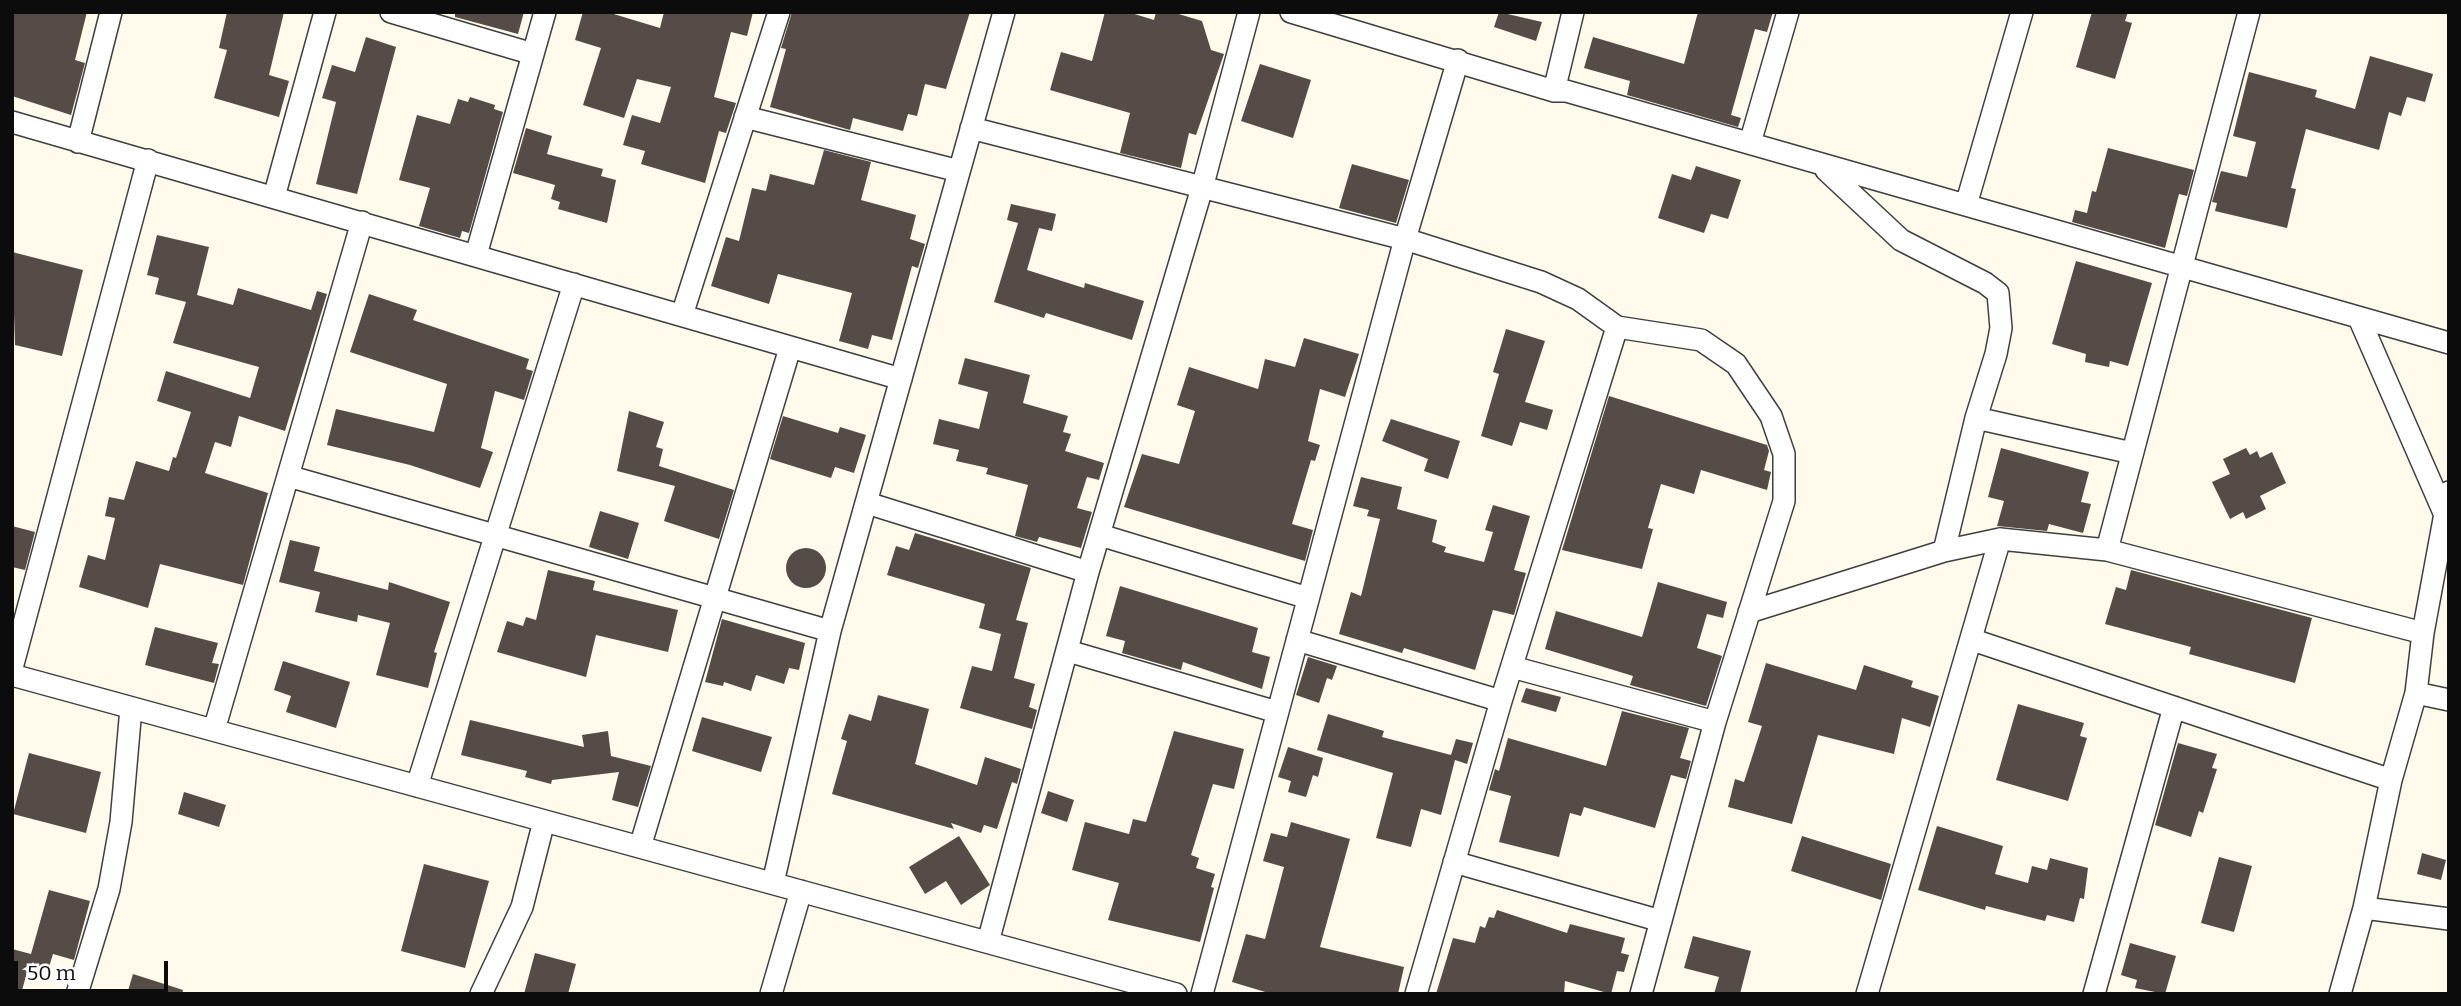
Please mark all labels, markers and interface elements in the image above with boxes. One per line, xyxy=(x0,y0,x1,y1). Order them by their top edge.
scale bar xyxy=(18,946,172,990)
text: 50 m xyxy=(27,960,76,986)

